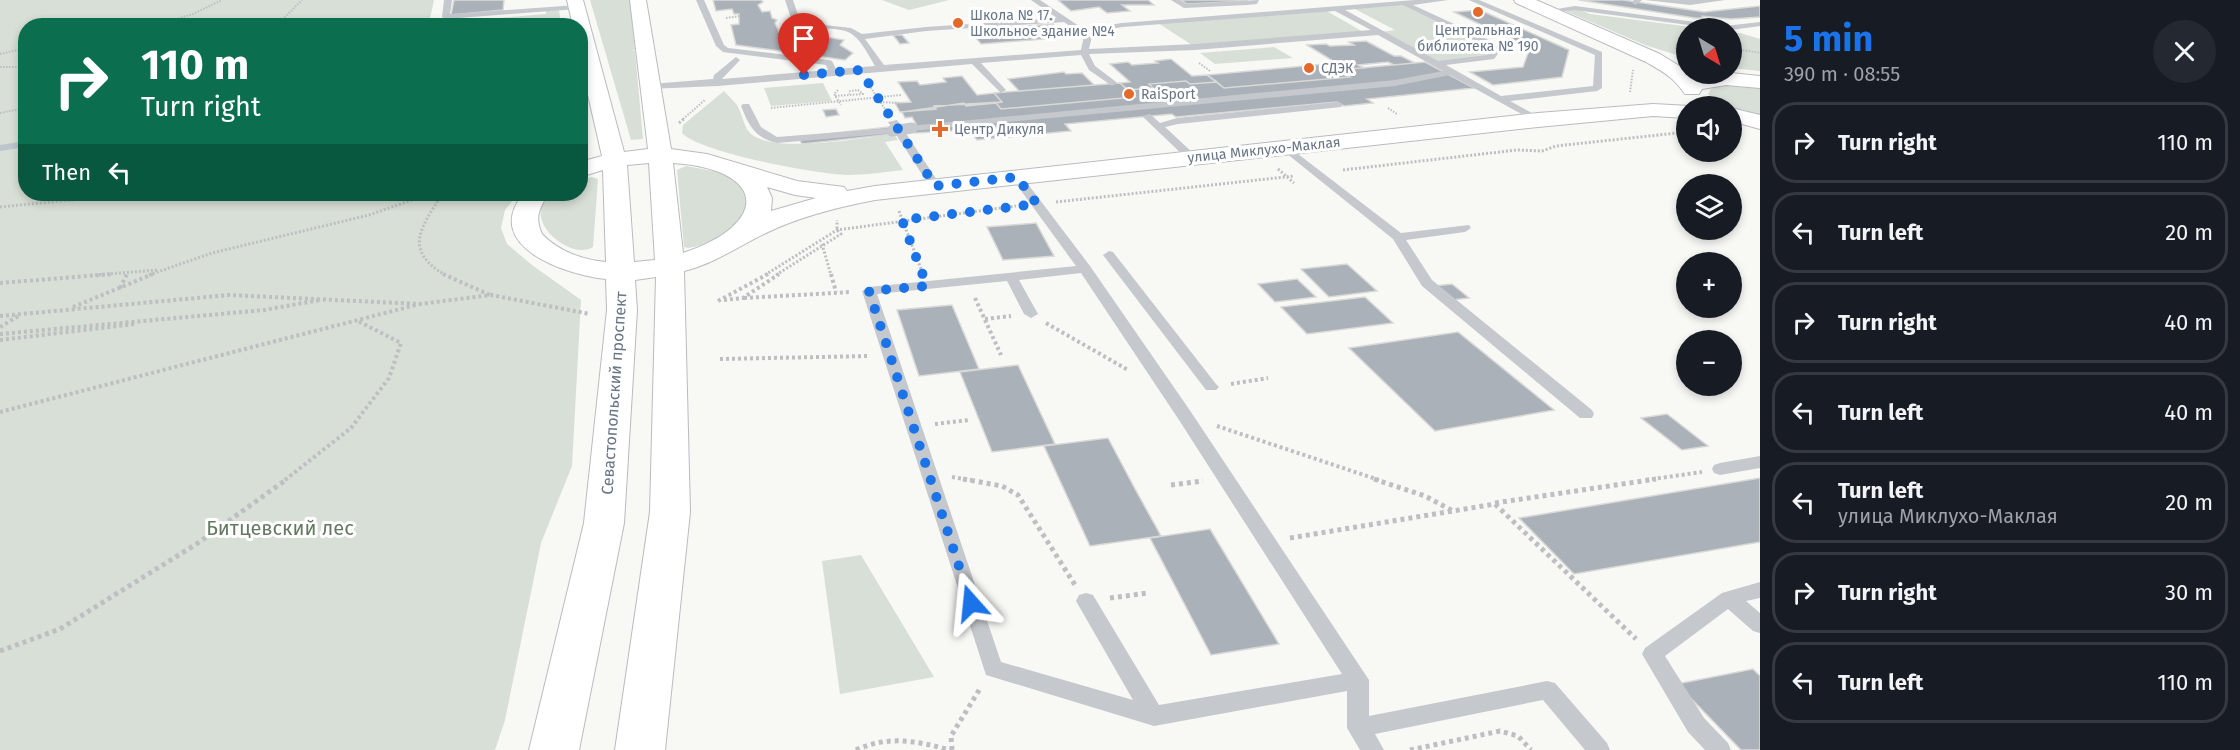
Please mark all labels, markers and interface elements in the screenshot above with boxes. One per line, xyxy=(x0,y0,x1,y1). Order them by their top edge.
marker: Центральная библиотека № 190 xyxy=(1471,5,1485,19)
place label: Школа № 17. Школьное здание №4 xyxy=(970,7,1115,40)
pin xyxy=(778,13,829,75)
marker: Школа № 17. Школьное здание №4 xyxy=(951,16,965,30)
text: 5 min xyxy=(1784,17,1873,61)
north arrow xyxy=(1676,18,1742,84)
map controls xyxy=(1676,18,1742,396)
button: close xyxy=(2153,20,2216,83)
icon: arrive xyxy=(787,22,820,55)
place label: Центральная библиотека № 190 xyxy=(1417,22,1539,55)
text: 110 m xyxy=(141,40,249,90)
icon: right xyxy=(42,42,120,120)
place label: СДЭК xyxy=(1321,60,1354,77)
marker: СДЭК xyxy=(1302,61,1316,75)
text: 390 m · 08:55 xyxy=(1784,62,1900,86)
place label: RaiSport xyxy=(1141,86,1196,103)
marker: RaiSport xyxy=(1122,87,1136,101)
text: Turn right xyxy=(141,91,261,123)
button: sound xyxy=(1676,96,1742,162)
marker: Центр Дикуля xyxy=(931,120,949,138)
place label: Центр Дикуля xyxy=(954,121,1044,138)
icon: right xyxy=(1787,126,1820,159)
text: Turn right xyxy=(1838,129,1937,156)
text: 110 m xyxy=(2157,129,2213,156)
street label: улица Миклухо-Маклая xyxy=(1187,134,1341,166)
icon: left xyxy=(103,156,136,189)
text: Then xyxy=(42,159,91,186)
button: layers xyxy=(1676,174,1742,240)
icon: left xyxy=(1787,216,1820,249)
text: Turn left xyxy=(1838,219,1923,246)
text: 20 m xyxy=(2165,219,2213,246)
button: + xyxy=(1676,252,1742,318)
street label: Севастопольский проспект xyxy=(597,290,631,495)
icon: right xyxy=(1787,306,1820,339)
text: Turn right xyxy=(1838,309,1937,336)
text: 40 m xyxy=(2164,309,2213,336)
button: − xyxy=(1676,330,1742,396)
icon: left xyxy=(1787,396,1820,429)
text: Turn left xyxy=(1838,399,1923,426)
text: 40 m xyxy=(2164,399,2213,426)
text: Turn left xyxy=(1838,477,1923,504)
icon: left xyxy=(1787,486,1820,519)
text: 20 m xyxy=(2165,489,2213,516)
text: улица Миклухо-Маклая xyxy=(1838,504,2058,528)
park label: Битцевский лес xyxy=(206,516,354,540)
position arrow xyxy=(939,571,1003,635)
icon: right xyxy=(1787,576,1820,609)
text: Turn right xyxy=(1838,579,1937,606)
text: 30 m xyxy=(2165,579,2213,606)
icon: left xyxy=(1787,666,1820,699)
text: Turn left xyxy=(1838,669,1923,696)
text: 110 m xyxy=(2157,669,2213,696)

